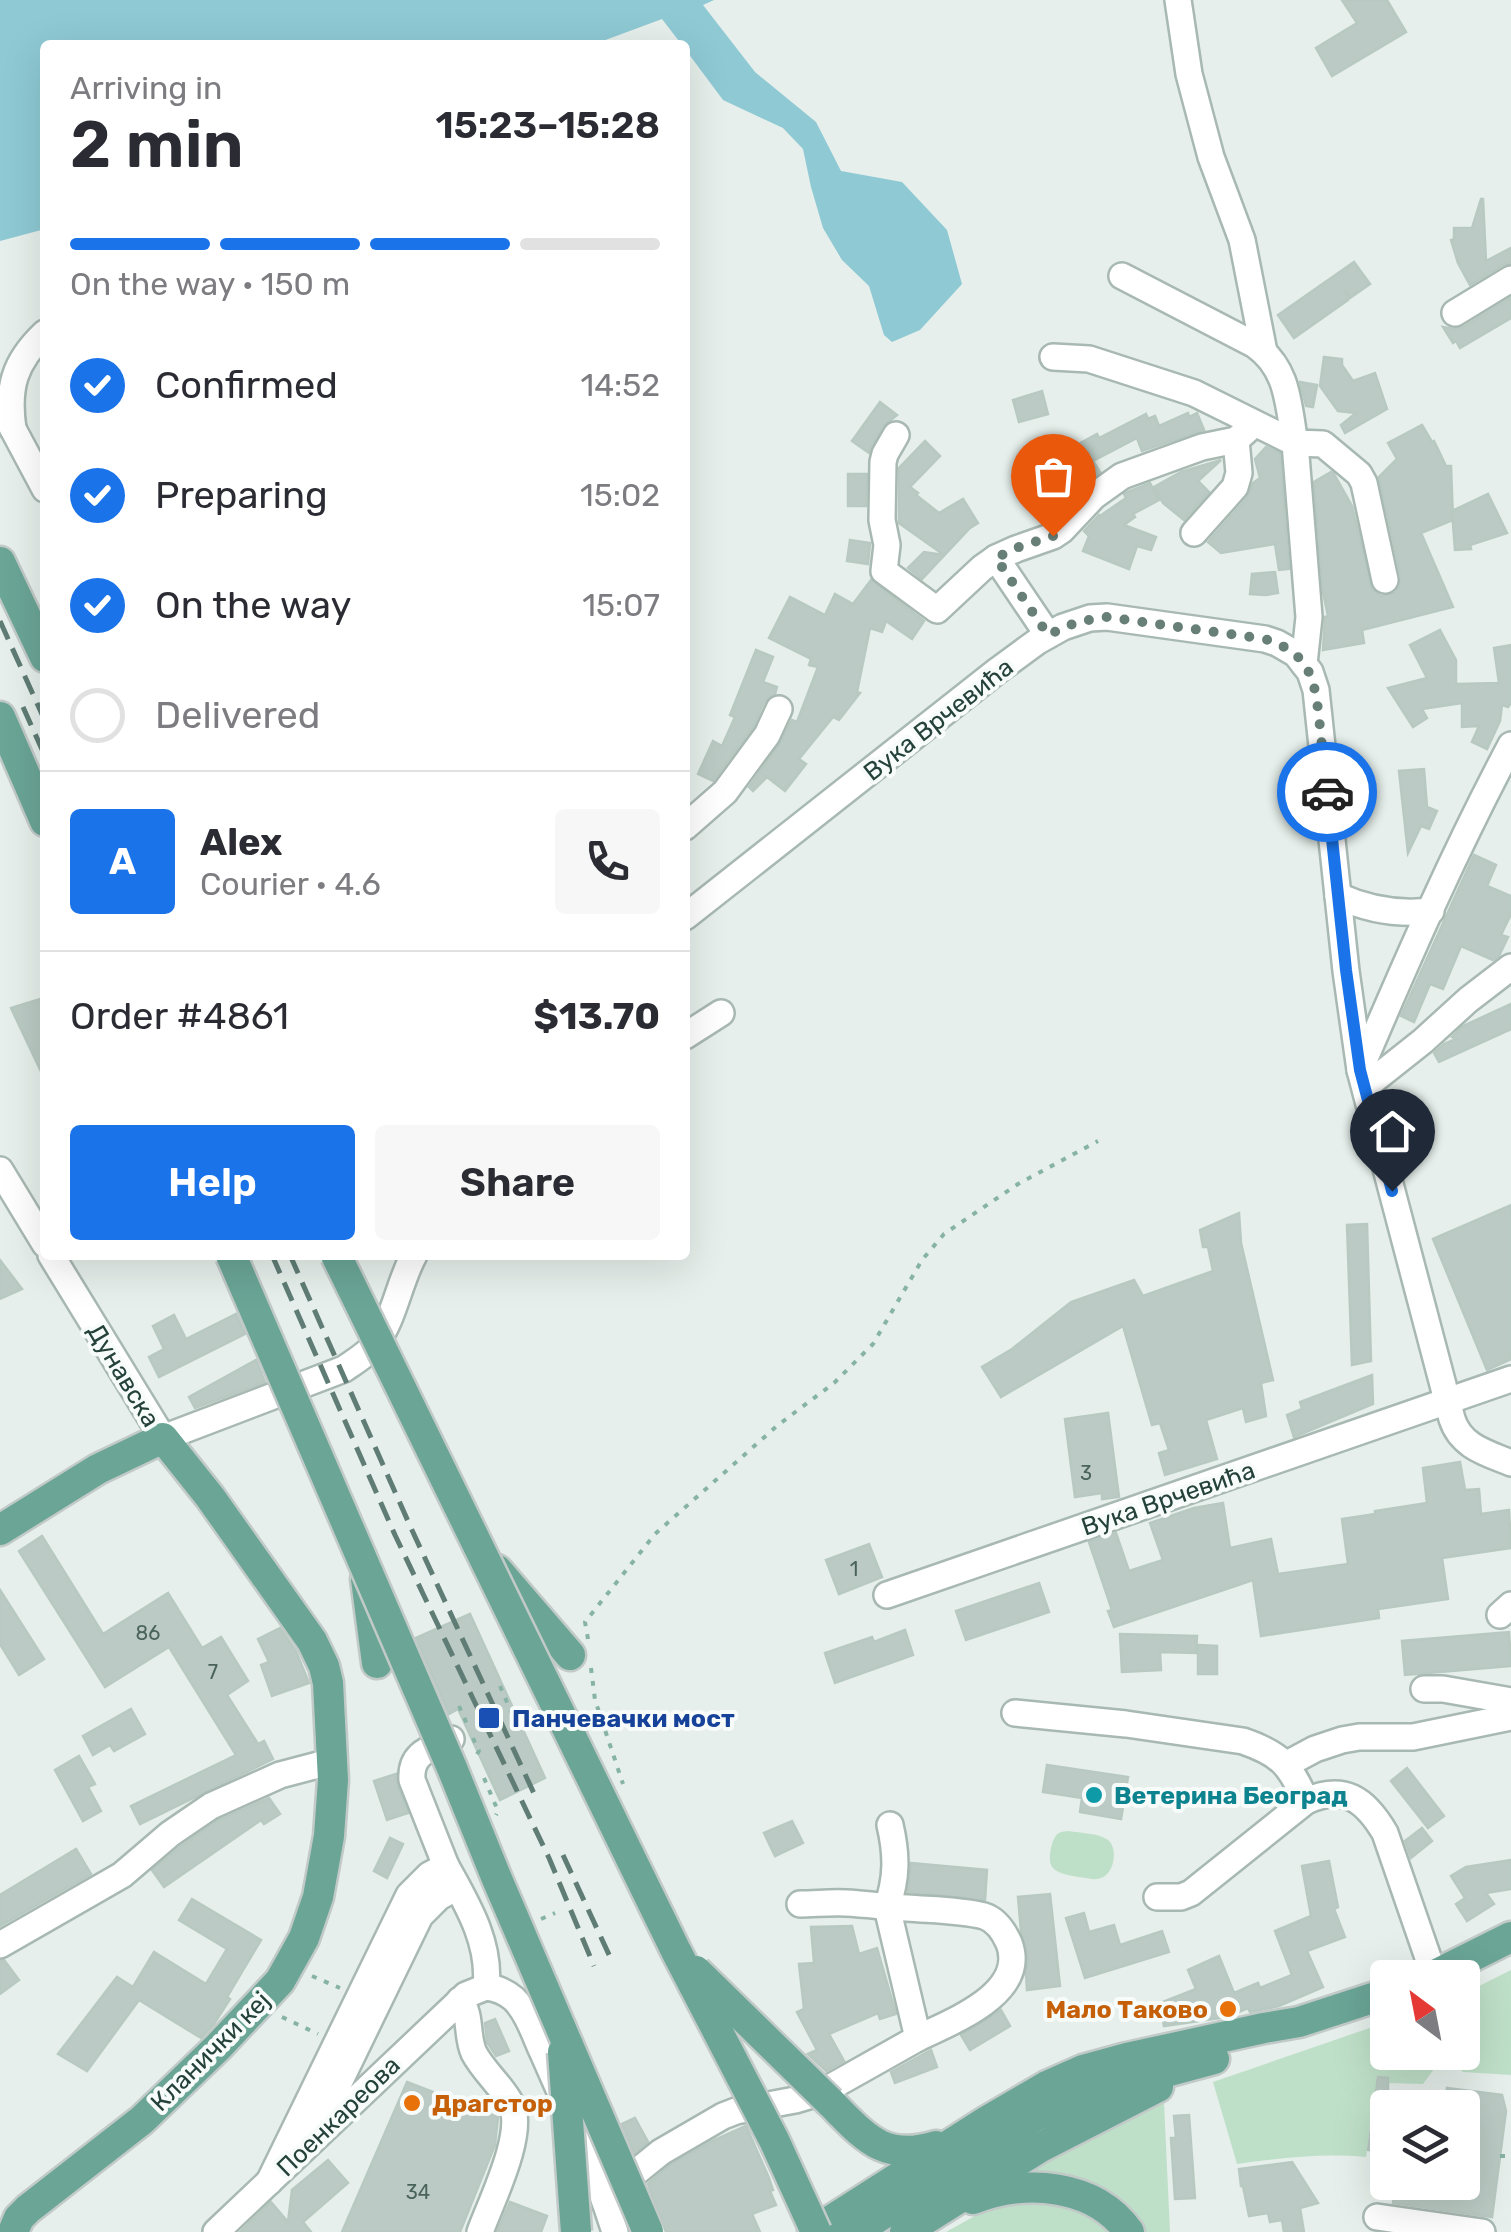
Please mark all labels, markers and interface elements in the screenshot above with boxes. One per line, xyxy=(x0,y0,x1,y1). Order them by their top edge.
text: Arriving in xyxy=(70,69,222,107)
text: 15:23–15:28 xyxy=(436,102,660,148)
text: 2 min xyxy=(70,106,244,183)
text: On the way · 150 m xyxy=(70,265,350,303)
icon: check xyxy=(70,358,125,413)
text: Confirmed xyxy=(155,362,338,408)
text: 14:52 xyxy=(580,366,660,404)
pin xyxy=(1011,434,1096,537)
icon: bag xyxy=(1026,449,1081,504)
icon: check xyxy=(70,468,125,523)
text: Preparing xyxy=(155,472,328,518)
text: 15:02 xyxy=(580,476,660,514)
icon: check xyxy=(70,578,125,633)
text: On the way xyxy=(155,582,351,628)
text: 15:07 xyxy=(582,586,660,624)
street label: Вука Врчевића xyxy=(858,652,1019,787)
text: Delivered xyxy=(155,692,320,738)
courier xyxy=(1277,742,1377,842)
icon: car xyxy=(1300,765,1355,820)
button: phone xyxy=(555,809,660,914)
text: Alex xyxy=(200,819,282,865)
text: A xyxy=(109,838,136,884)
text: Courier · 4.6 xyxy=(200,865,381,903)
text: Order #4861 xyxy=(70,993,289,1039)
text: $13.70 xyxy=(533,993,660,1039)
pin xyxy=(1350,1089,1435,1192)
icon: home xyxy=(1365,1104,1420,1159)
button: Help xyxy=(70,1125,355,1240)
button: Share xyxy=(375,1125,660,1240)
street label: Дунавска xyxy=(81,1318,166,1432)
street label: Вука Врчевића xyxy=(1078,1455,1259,1542)
house number: 3 xyxy=(1080,1461,1092,1485)
house number: 1 xyxy=(850,1557,858,1581)
house number: 86 xyxy=(136,1621,160,1645)
house number: 7 xyxy=(208,1660,218,1684)
place label: Панчевачки мост xyxy=(512,1704,735,1733)
marker: Панчевачки мост xyxy=(476,1705,502,1731)
place label: Ветерина Београд xyxy=(1114,1781,1348,1810)
marker: Ветерина Београд xyxy=(1083,1784,1105,1806)
north arrow xyxy=(1370,1960,1480,2070)
map controls xyxy=(1370,1960,1480,2200)
street label: Кланички кеј xyxy=(145,1986,276,2117)
place label: Мало Таково xyxy=(1046,1995,1208,2024)
marker: Мало Таково xyxy=(1217,1998,1239,2020)
street label: Поенкареова xyxy=(271,2050,406,2182)
place label: Драгстор xyxy=(432,2089,553,2118)
button: layers xyxy=(1370,2090,1480,2200)
marker: Драгстор xyxy=(401,2092,423,2114)
house number: 34 xyxy=(406,2180,430,2204)

